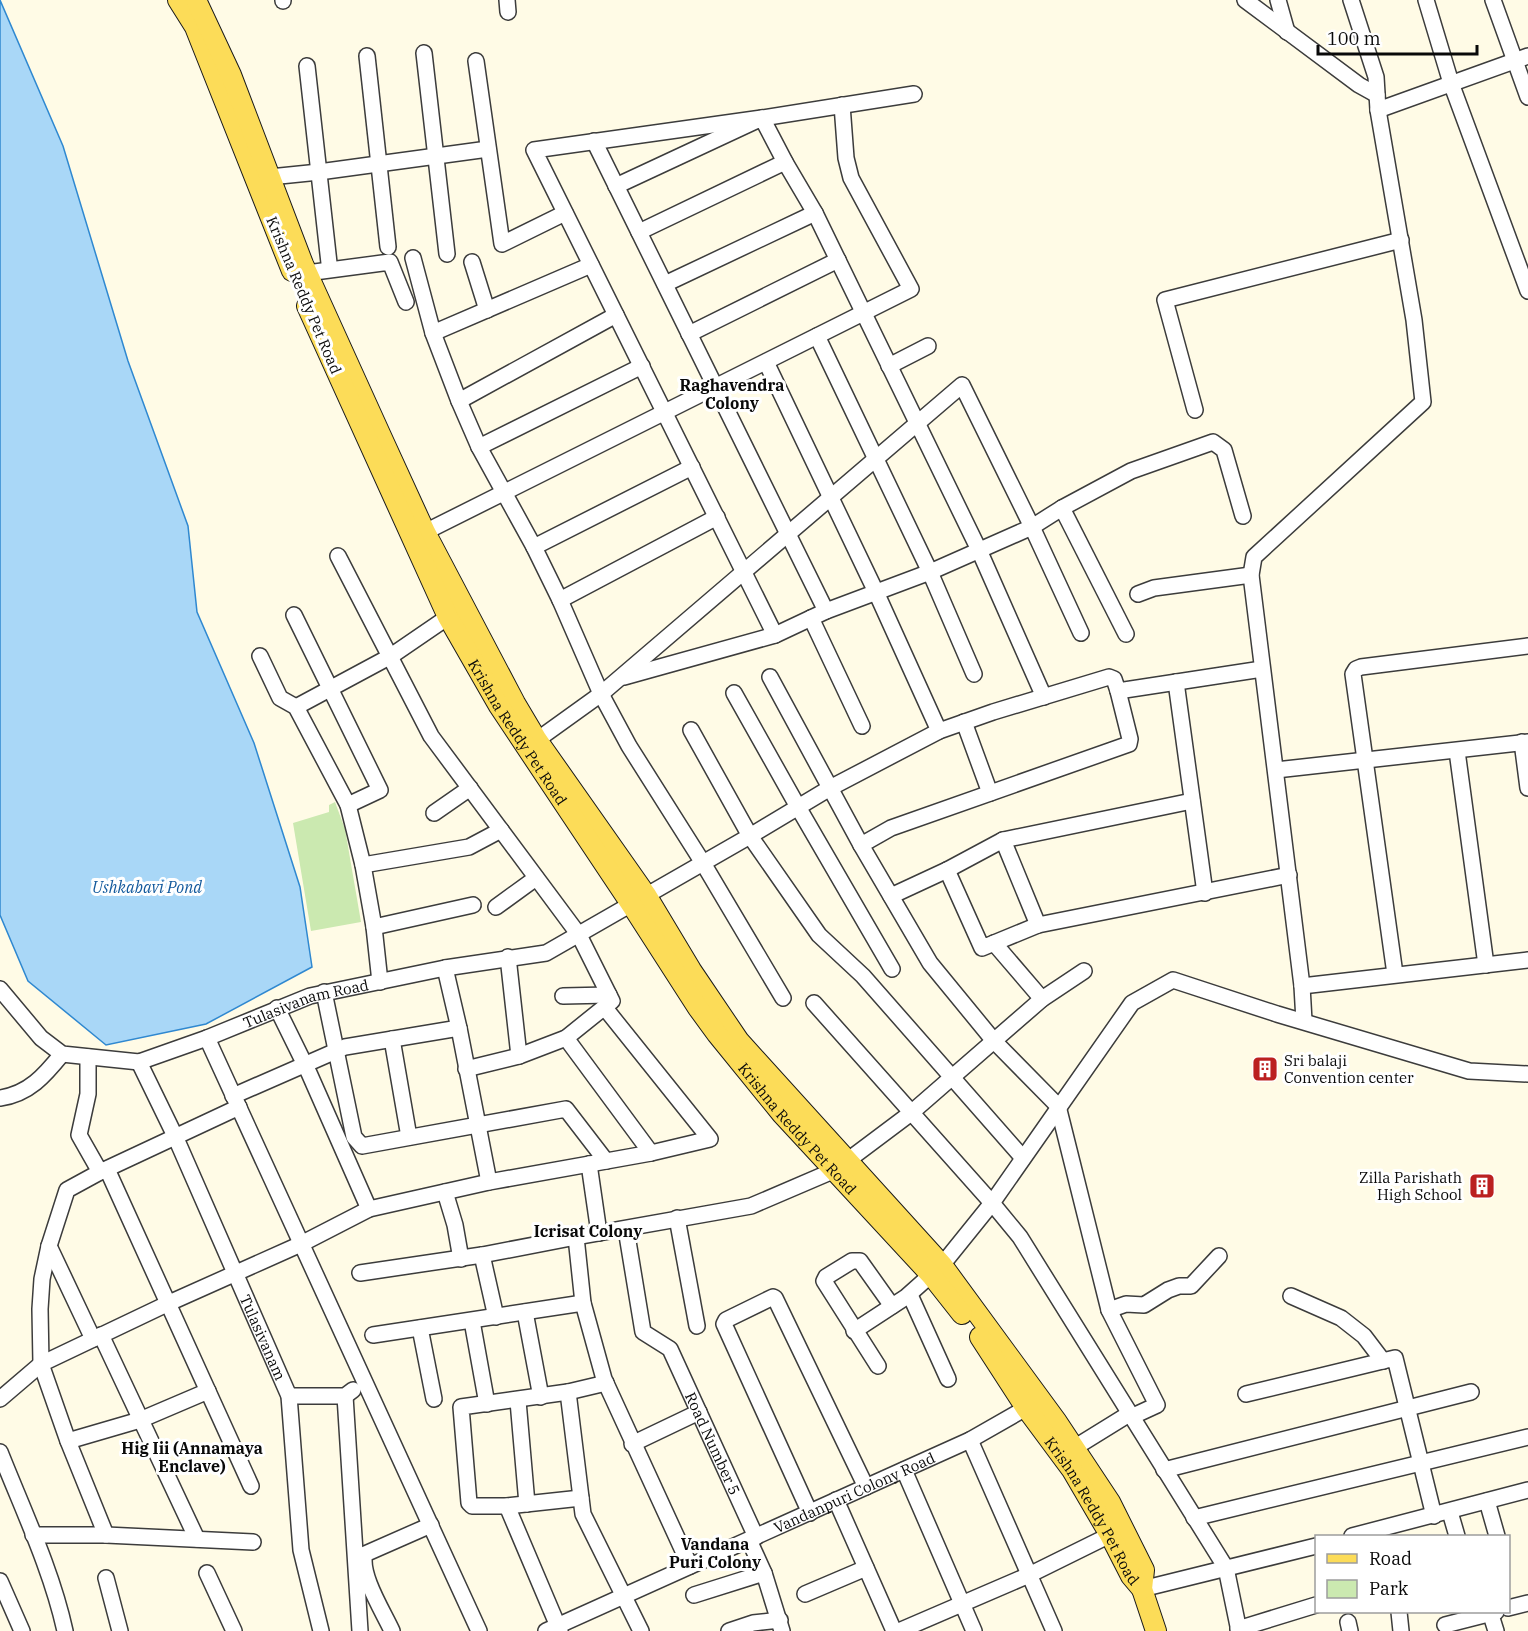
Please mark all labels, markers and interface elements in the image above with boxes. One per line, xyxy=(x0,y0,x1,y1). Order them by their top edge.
scale bar xyxy=(1318,18,1477,56)
text: 100 m xyxy=(1327,27,1381,50)
street label: Krishna Reddy Pet Road xyxy=(262,213,346,377)
district label: Raghavendra Colony xyxy=(680,375,784,413)
street label: Krishna Reddy Pet Road xyxy=(465,656,572,808)
water label: Ushkabavi Pond xyxy=(92,877,202,897)
street label: Tulasivanam Road xyxy=(240,975,370,1032)
place label: Sri balaji Convention center xyxy=(1284,1051,1414,1087)
building icon: Sri balaji Convention center xyxy=(1250,1054,1280,1084)
street label: Krishna Reddy Pet Road xyxy=(734,1059,861,1198)
place label: Zilla Parishath High School xyxy=(1359,1168,1462,1204)
building icon: Zilla Parishath High School xyxy=(1467,1171,1497,1201)
district label: Icrisat Colony xyxy=(534,1221,643,1241)
street label: Tulasivanam xyxy=(236,1291,290,1383)
street label: Road Number 5 xyxy=(681,1389,745,1498)
street label: Krishna Reddy Pet Road xyxy=(1041,1433,1144,1589)
district label: Hig Iii (Annamaya Enclave) xyxy=(121,1438,263,1476)
street label: Vandanpuri Colony Road xyxy=(771,1448,938,1537)
district label: Vandana Puri Colony xyxy=(669,1534,762,1572)
legend xyxy=(1315,1535,1510,1613)
text: Road xyxy=(1369,1547,1412,1570)
text: Park xyxy=(1369,1577,1409,1600)

